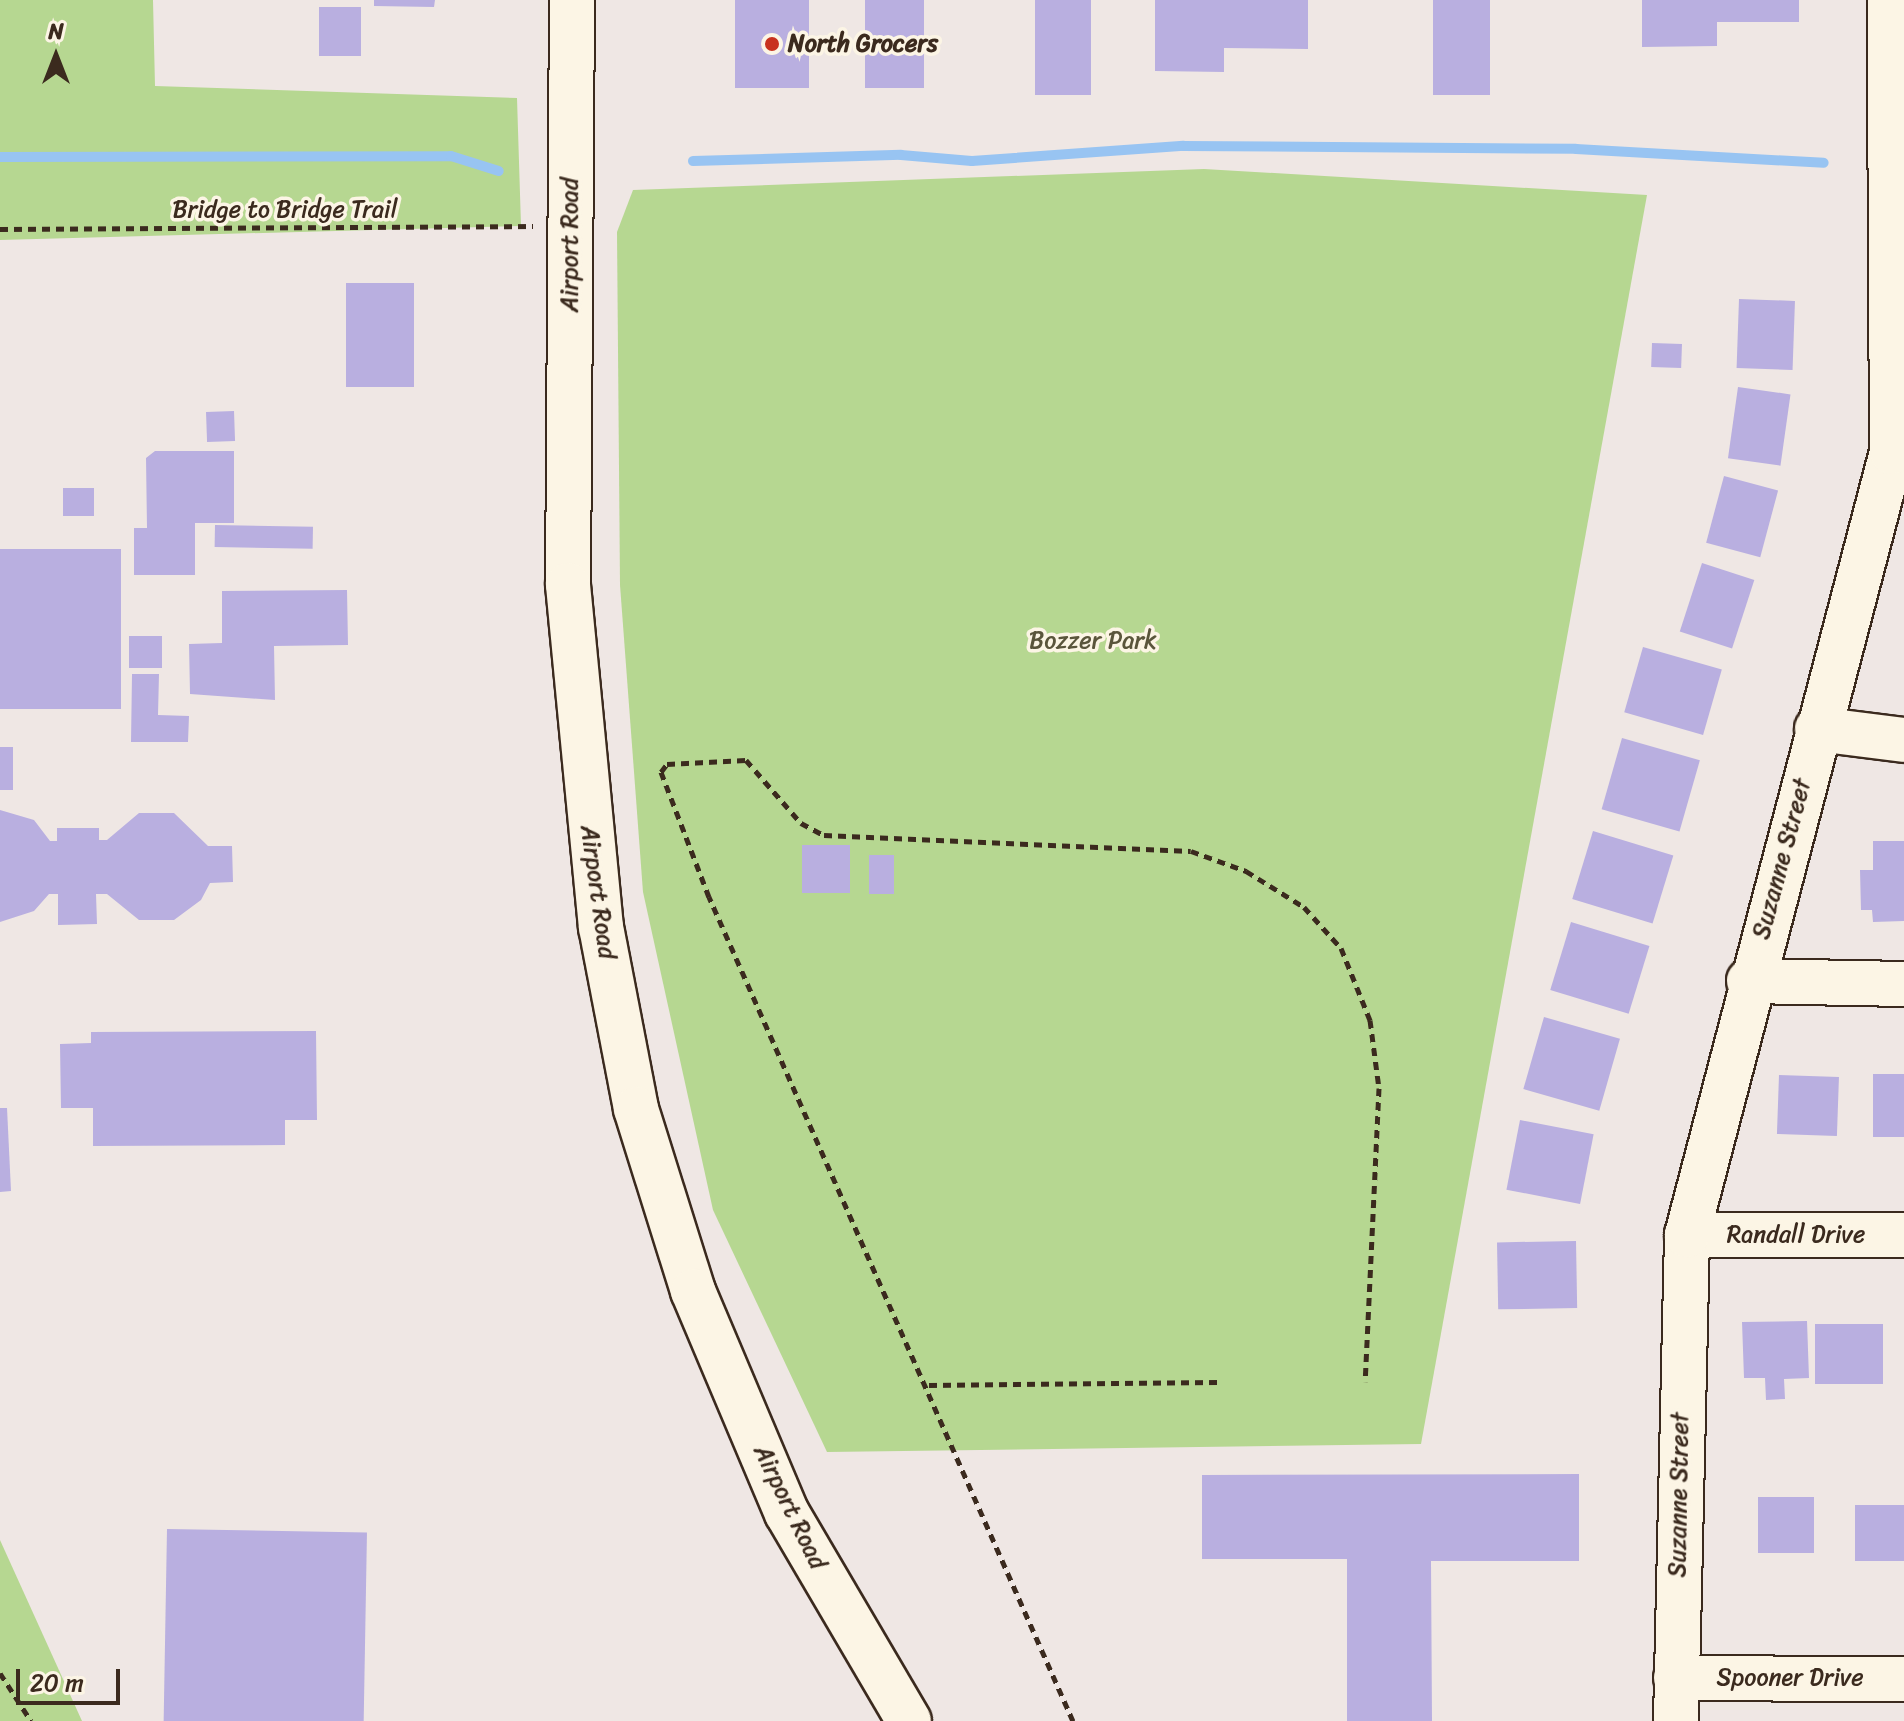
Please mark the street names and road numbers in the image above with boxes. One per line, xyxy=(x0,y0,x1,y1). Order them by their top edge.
street label: Airport Road xyxy=(556,177,584,313)
street label: Bridge to Bridge Trail xyxy=(172,196,398,224)
street label: Suzanne Street xyxy=(1747,776,1817,942)
street label: Airport Road xyxy=(574,823,622,961)
street label: Randall Drive xyxy=(1727,1221,1865,1249)
street label: Suzanne Street xyxy=(1663,1412,1695,1578)
street label: Airport Road xyxy=(747,1440,833,1574)
street label: Spooner Drive xyxy=(1716,1664,1864,1692)

